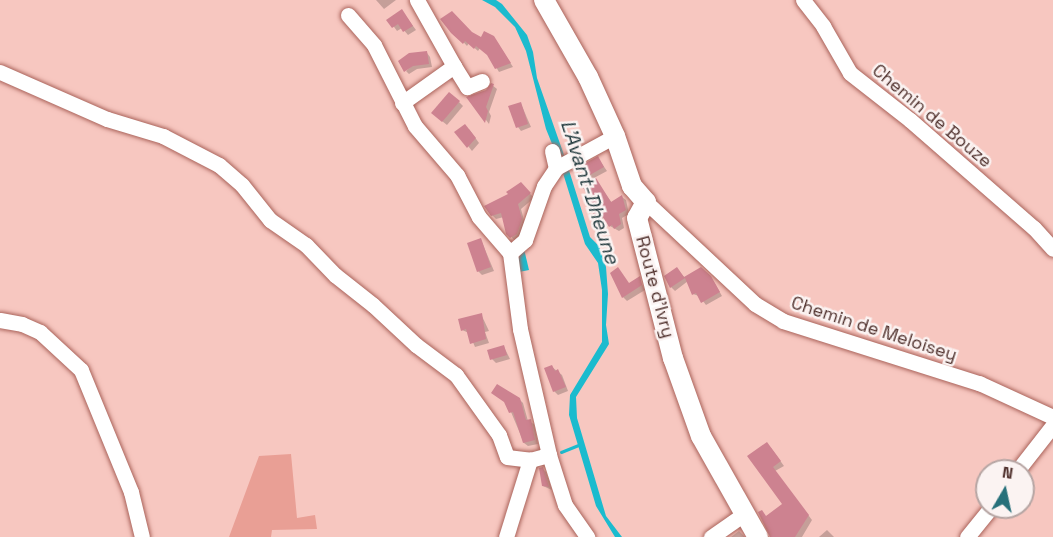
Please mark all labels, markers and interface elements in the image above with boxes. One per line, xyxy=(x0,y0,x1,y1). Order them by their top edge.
street label: Chemin de Bouze xyxy=(868,60,996,172)
water label: L'Avant-Dheune xyxy=(555,117,625,267)
street label: Route d'Ivry xyxy=(631,234,679,340)
street label: Chemin de Meloisey xyxy=(788,292,960,366)
north arrow xyxy=(975,459,1035,519)
text: N xyxy=(1001,461,1015,484)

